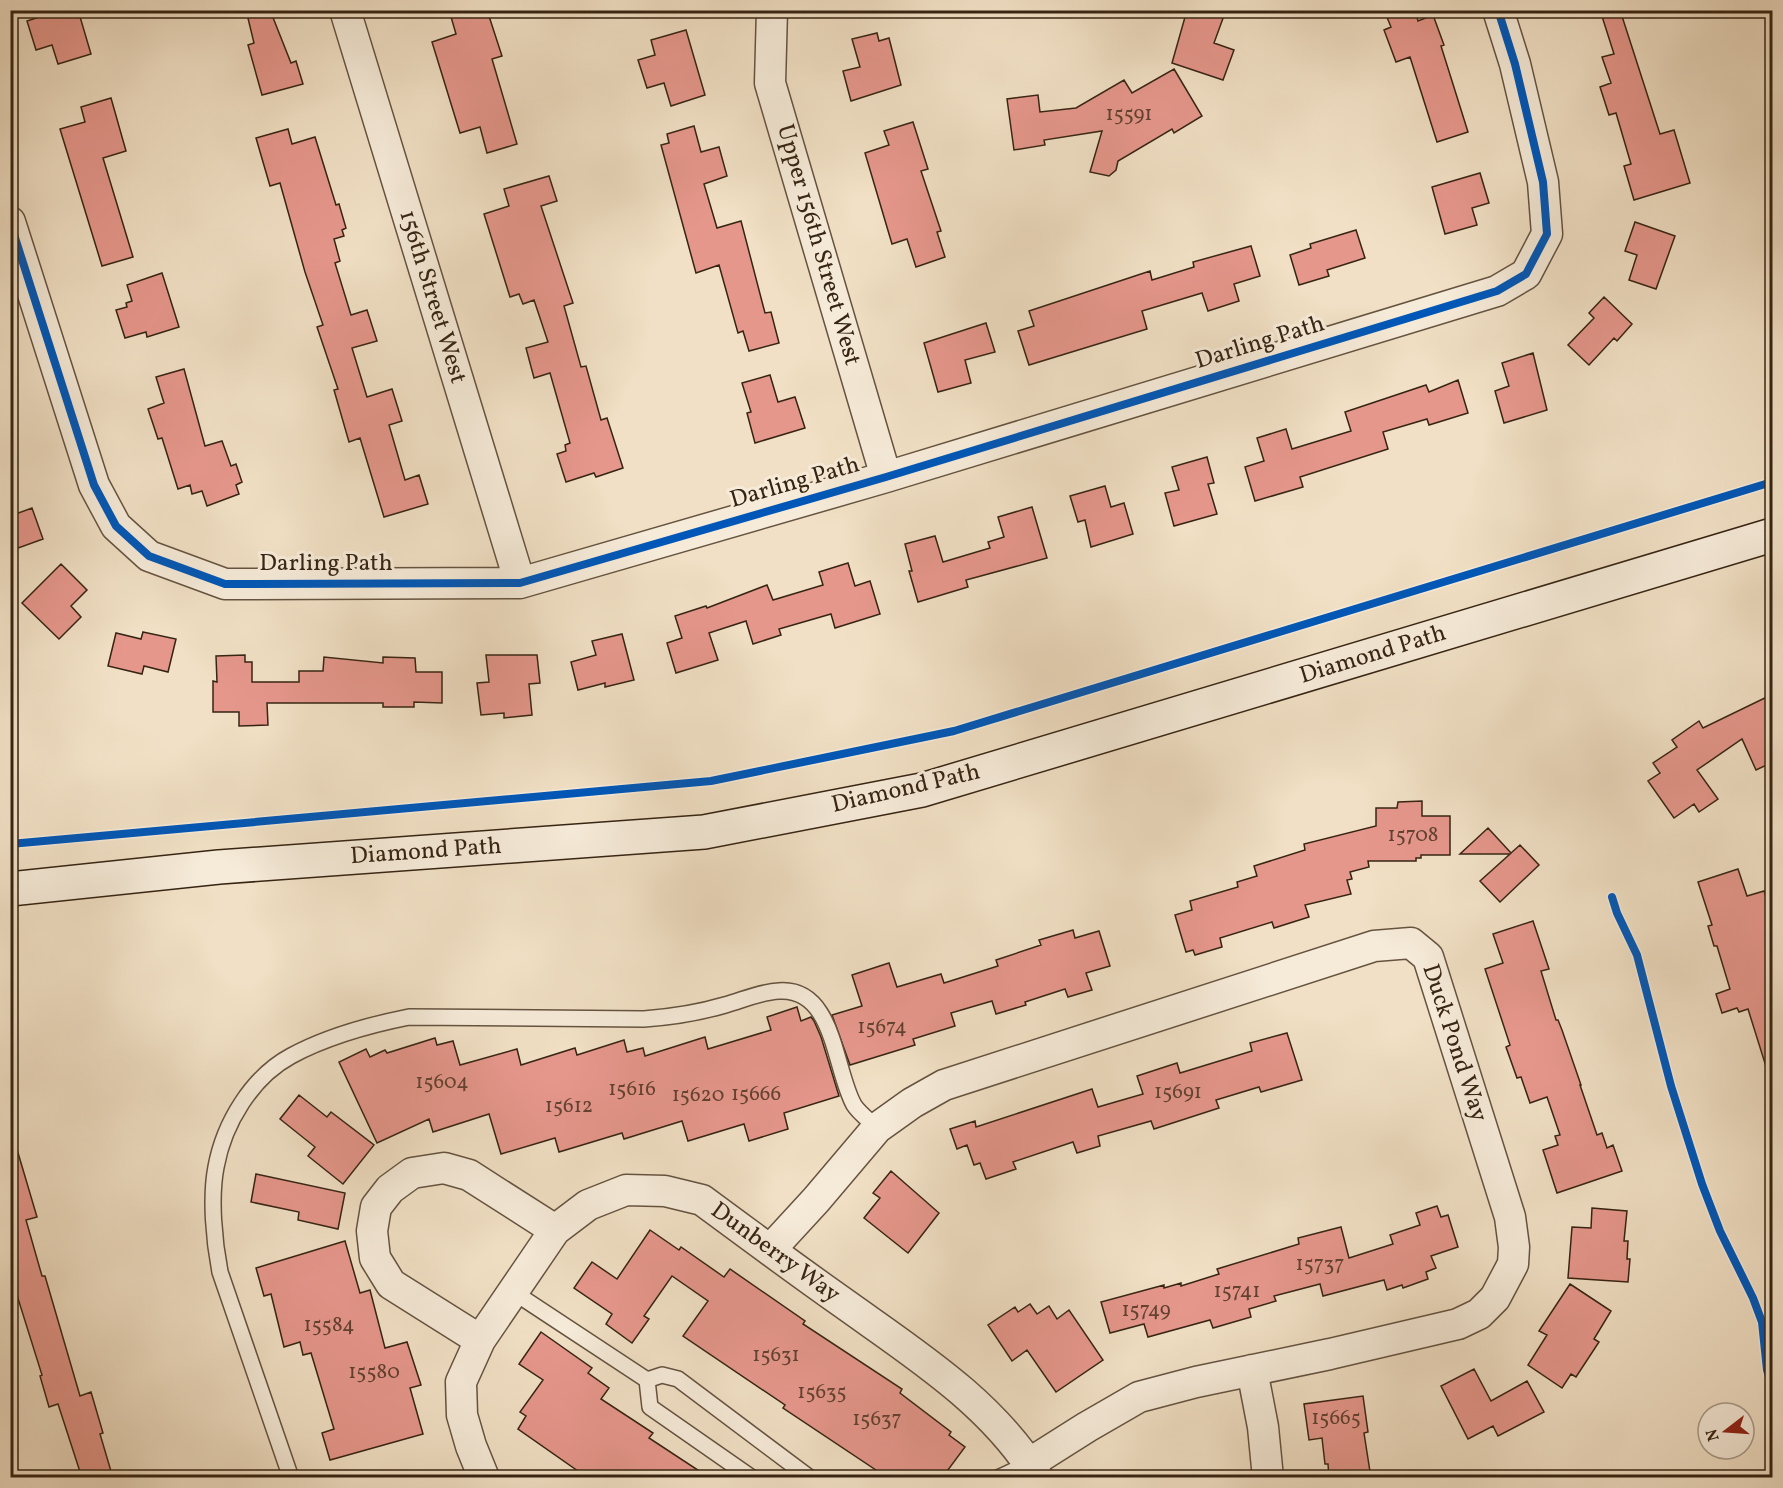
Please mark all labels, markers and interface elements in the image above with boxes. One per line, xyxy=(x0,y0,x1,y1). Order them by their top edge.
house number: 15591 xyxy=(1106,100,1152,129)
street label: Upper 156th Street West xyxy=(767,120,869,370)
street label: 156th Street West xyxy=(389,206,475,388)
street label: Darling Path xyxy=(1191,307,1329,379)
street label: Darling Path xyxy=(726,448,864,518)
street label: Darling Path xyxy=(259,547,393,581)
street label: Diamond Path xyxy=(1296,617,1450,693)
street label: Diamond Path xyxy=(828,755,984,823)
house number: 15708 xyxy=(1388,821,1438,850)
street label: Diamond Path xyxy=(349,830,503,874)
street label: Duck Pond Way xyxy=(1413,960,1495,1126)
house number: 15674 xyxy=(857,1013,907,1042)
house number: 15604 xyxy=(415,1068,469,1097)
house number: 15616 xyxy=(608,1075,656,1104)
house number: 15691 xyxy=(1154,1078,1202,1107)
house number: 15666 xyxy=(731,1080,781,1109)
house number: 15620 xyxy=(672,1081,724,1110)
house number: 15612 xyxy=(545,1092,593,1121)
street label: Dunberry Way xyxy=(703,1194,847,1312)
house number: 15737 xyxy=(1296,1250,1344,1279)
house number: 15741 xyxy=(1213,1277,1261,1306)
house number: 15749 xyxy=(1121,1296,1171,1325)
house number: 15584 xyxy=(304,1311,354,1340)
house number: 15631 xyxy=(752,1341,800,1370)
house number: 15580 xyxy=(348,1358,400,1387)
house number: 15635 xyxy=(797,1378,847,1407)
north arrow xyxy=(1696,1401,1756,1461)
house number: 15665 xyxy=(1311,1404,1361,1433)
house number: 15637 xyxy=(852,1405,902,1434)
text: N xyxy=(1701,1426,1726,1444)

